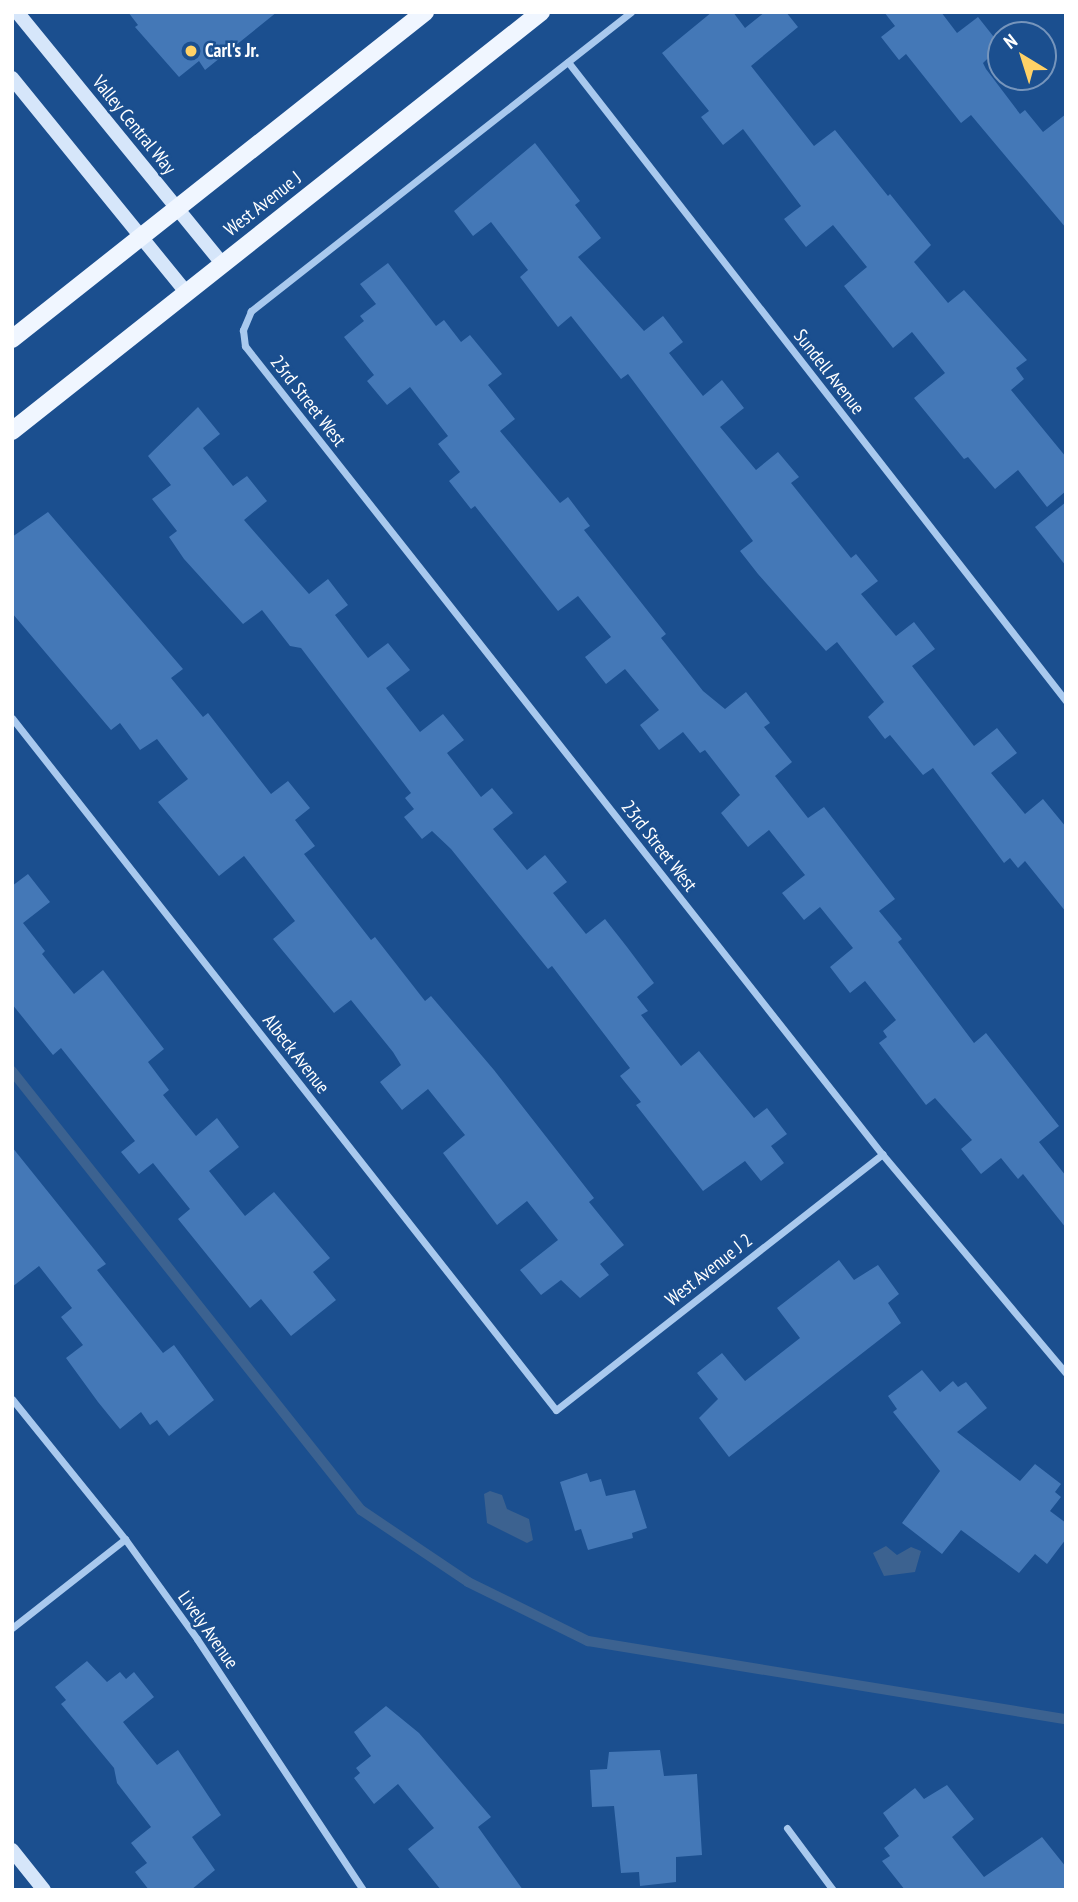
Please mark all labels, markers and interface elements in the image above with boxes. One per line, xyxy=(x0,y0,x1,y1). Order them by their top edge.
north arrow xyxy=(987,21,1057,91)
text: N xyxy=(999,28,1022,54)
place label: Carl's Jr. xyxy=(205,40,259,62)
marker: Carl's Jr. xyxy=(183,43,199,59)
street label: Valley Central Way xyxy=(87,71,181,179)
street label: West Avenue J xyxy=(220,167,306,241)
street label: Sundell Avenue xyxy=(789,325,869,419)
street label: 23rd Street West xyxy=(265,351,351,451)
street label: 23rd Street West xyxy=(616,796,702,896)
street label: Albeck Avenue xyxy=(258,1009,334,1099)
street label: West Avenue J 2 xyxy=(661,1229,757,1311)
street label: Lively Avenue xyxy=(173,1586,243,1674)

